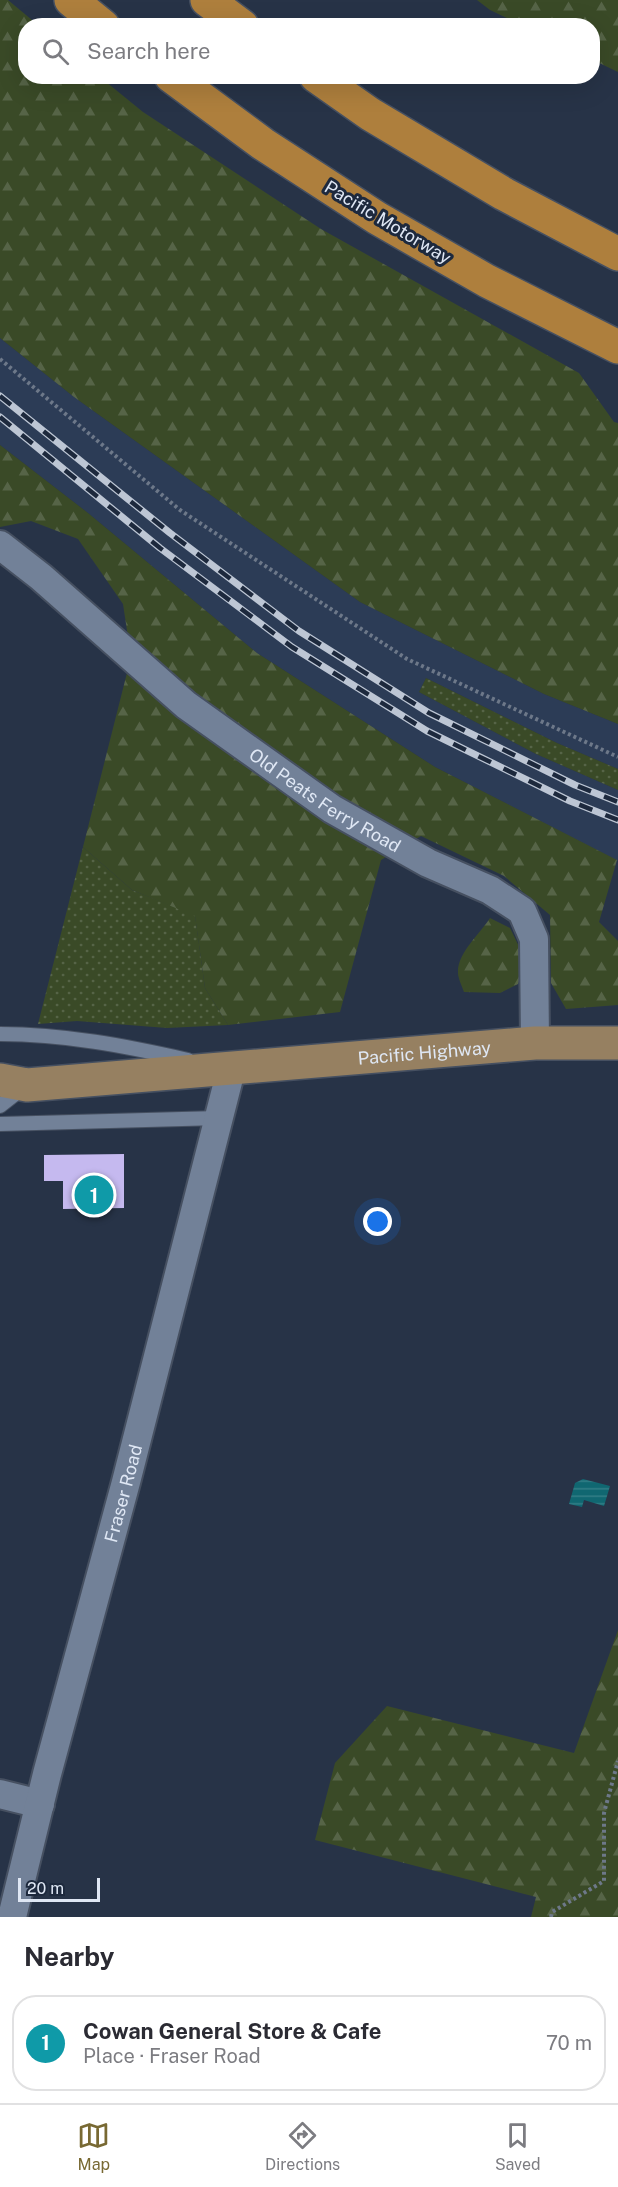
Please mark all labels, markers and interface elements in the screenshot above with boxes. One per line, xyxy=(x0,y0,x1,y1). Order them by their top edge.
search box xyxy=(18,18,600,84)
icon: search xyxy=(39,35,72,68)
text: Search here xyxy=(87,38,211,64)
street label: Pacific Motorway xyxy=(321,176,455,268)
street label: Old Peats Ferry Road xyxy=(245,743,405,856)
street label: Pacific Highway xyxy=(357,1036,492,1068)
pin: 1 xyxy=(74,1172,113,1218)
your location xyxy=(363,1207,392,1236)
street label: Fraser Road xyxy=(100,1442,146,1545)
scale bar xyxy=(18,1875,100,1902)
text: 20 m xyxy=(27,1879,64,1898)
text: Nearby xyxy=(24,1941,114,1972)
text: Cowan General Store & Cafe xyxy=(83,2018,381,2044)
text: 1 xyxy=(41,2031,50,2055)
text: 70 m xyxy=(546,2031,592,2055)
text: Place · Fraser Road xyxy=(83,2044,261,2068)
tab: Map xyxy=(77,2119,110,2174)
tab: Directions xyxy=(265,2119,340,2174)
tab: Saved xyxy=(495,2119,541,2174)

